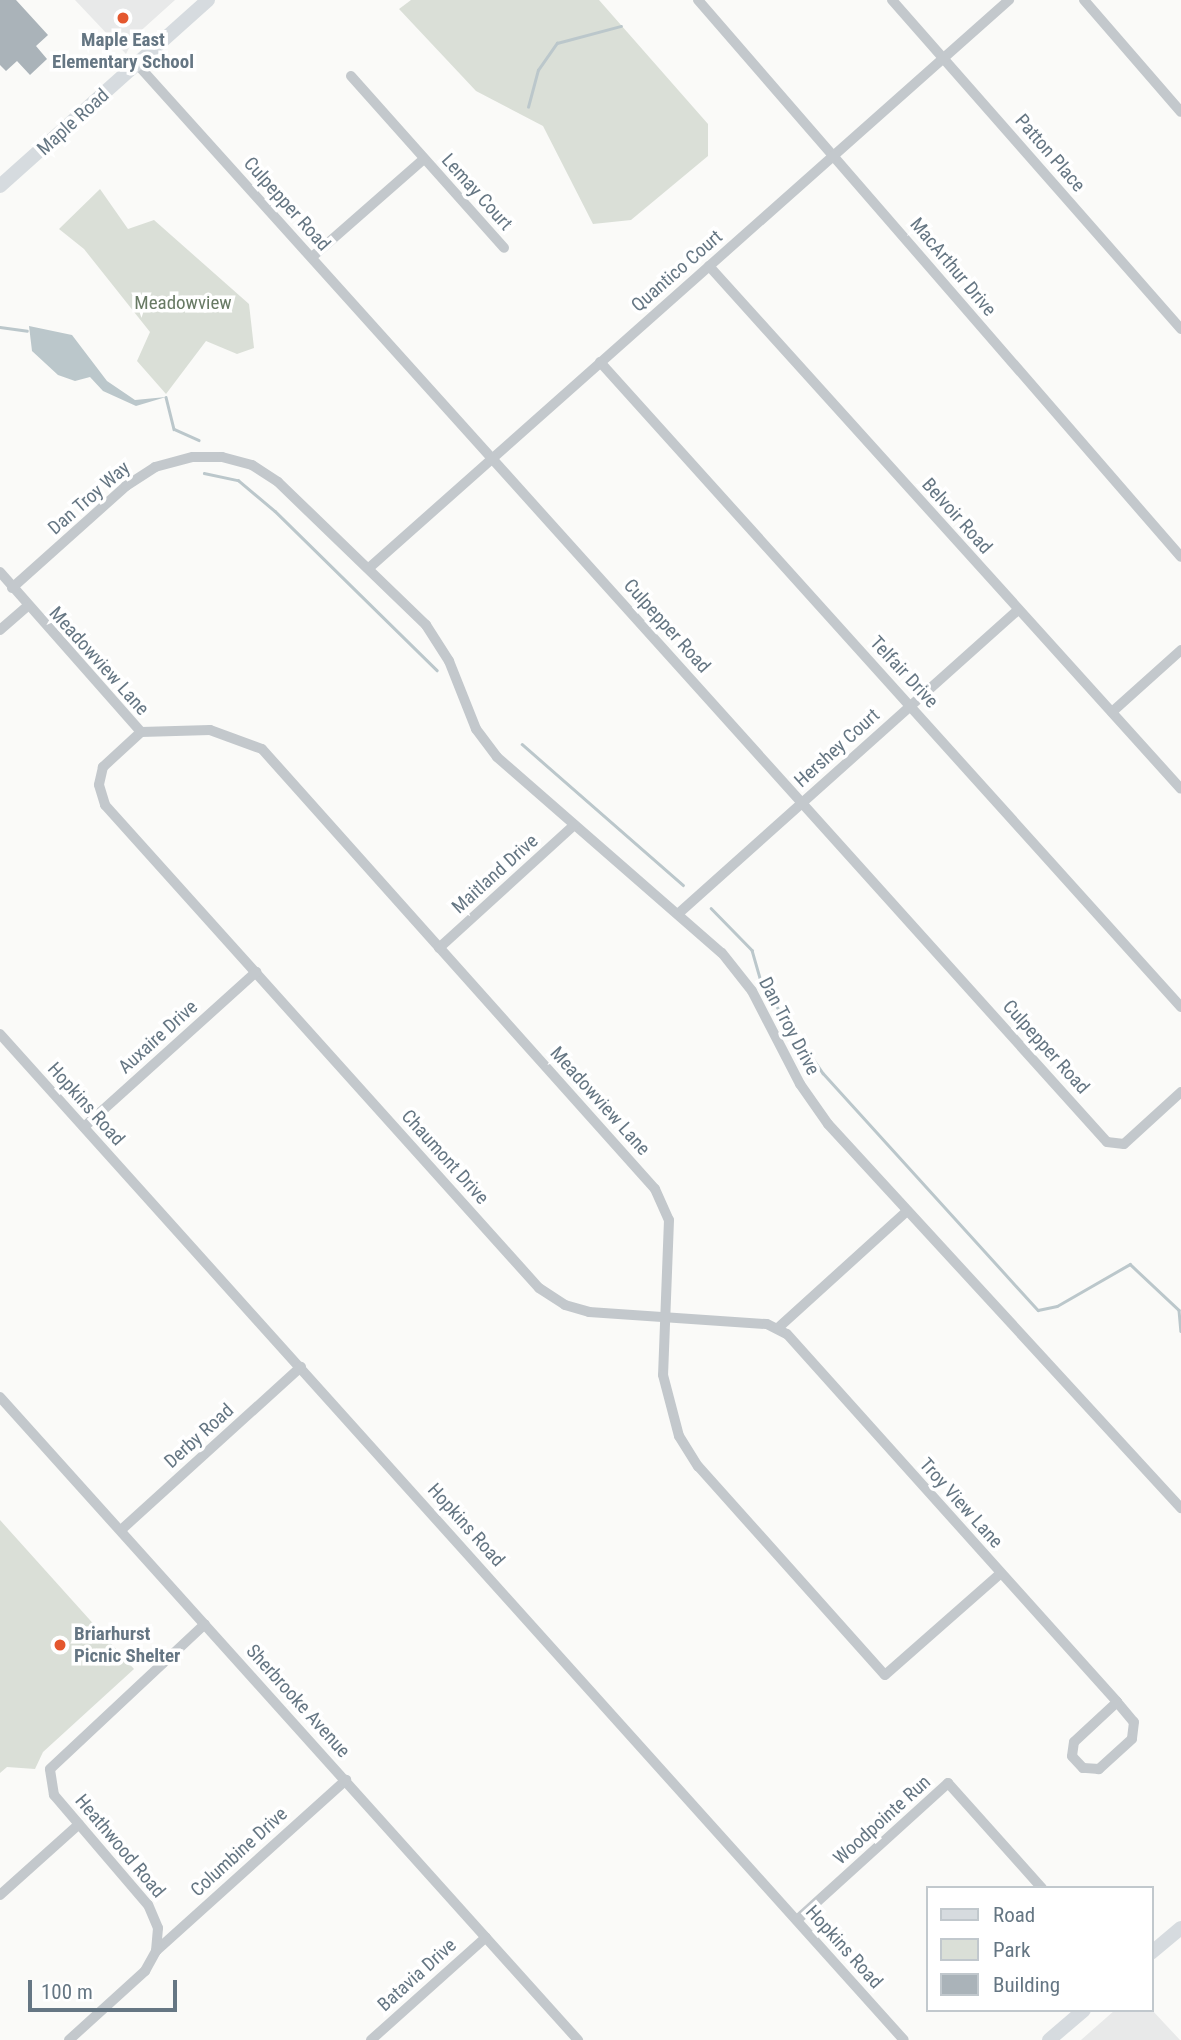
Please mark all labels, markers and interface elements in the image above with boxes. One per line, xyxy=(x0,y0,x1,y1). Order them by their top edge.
marker: Maple East Elementary School xyxy=(115,10,131,26)
place label: Maple East Elementary School xyxy=(52,29,194,73)
street label: Maple Road xyxy=(32,84,114,160)
street label: Patton Place xyxy=(1010,110,1090,196)
street label: Lemay Court xyxy=(437,149,517,235)
street label: Culpepper Road xyxy=(239,152,335,256)
street label: MacArthur Drive xyxy=(905,213,1001,321)
street label: Quantico Court xyxy=(627,225,727,317)
park label: Meadowview xyxy=(134,292,232,314)
street label: Dan Troy Way xyxy=(43,456,135,540)
street label: Belvoir Road xyxy=(917,474,997,558)
street label: Culpepper Road xyxy=(619,574,715,678)
street label: Meadowview Lane xyxy=(44,602,154,720)
street label: Telfair Drive xyxy=(865,631,943,713)
street label: Hershey Court xyxy=(790,704,884,792)
street label: Maitland Drive xyxy=(447,829,543,919)
street label: Dan Troy Drive xyxy=(754,973,824,1079)
street label: Culpepper Road xyxy=(998,995,1094,1099)
street label: Auxaire Drive xyxy=(114,996,202,1078)
street label: Meadowview Lane xyxy=(545,1042,655,1160)
street label: Hopkins Road xyxy=(43,1058,129,1150)
street label: Chaumont Drive xyxy=(397,1105,493,1209)
street label: Derby Road xyxy=(160,1399,238,1473)
street label: Troy View Lane xyxy=(915,1453,1007,1553)
street label: Hopkins Road xyxy=(423,1479,509,1571)
place label: Briarhurst Picnic Shelter xyxy=(74,1623,180,1667)
marker: Briarhurst Picnic Shelter xyxy=(52,1637,68,1653)
street label: Sherbrooke Avenue xyxy=(241,1640,355,1762)
street label: Woodpointe Run xyxy=(829,1771,935,1869)
street label: Heathwood Road xyxy=(70,1790,170,1902)
street label: Columbine Drive xyxy=(186,1803,292,1901)
legend xyxy=(926,1886,1153,2012)
street label: Hopkins Road xyxy=(801,1901,887,1993)
text: Road xyxy=(993,1903,1035,1927)
street label: Batavia Drive xyxy=(373,1934,461,2016)
text: Park xyxy=(993,1938,1030,1962)
scale bar xyxy=(32,1966,180,2010)
text: Building xyxy=(993,1973,1060,1997)
text: 100 m xyxy=(41,1980,93,2004)

